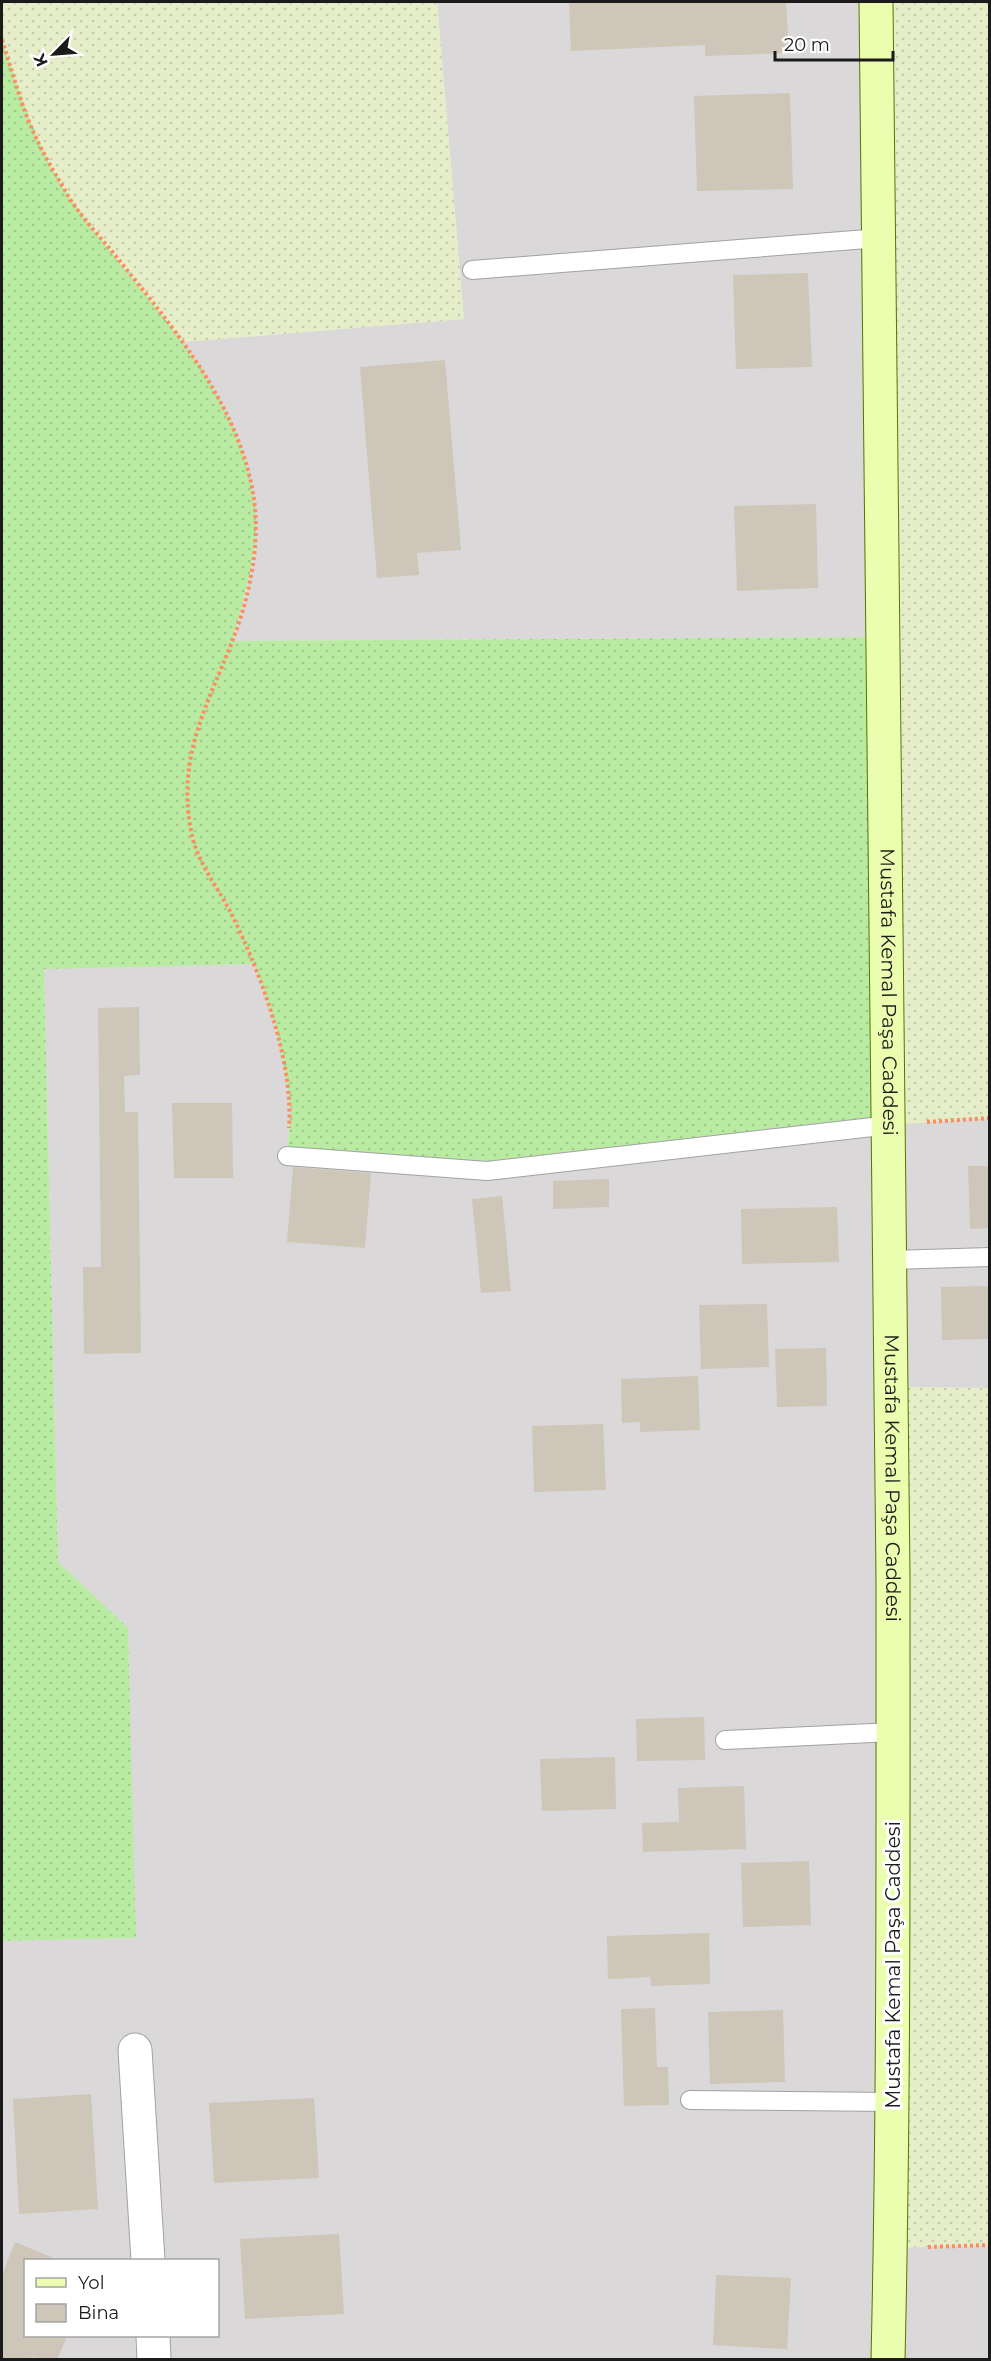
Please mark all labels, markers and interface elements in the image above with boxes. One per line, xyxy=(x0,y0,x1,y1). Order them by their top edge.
north arrow xyxy=(24,24,84,84)
scale bar xyxy=(775,24,894,62)
text: 20 m xyxy=(784,34,830,56)
text: K xyxy=(29,50,52,70)
street label: Mustafa Kemal Paşa Caddesi xyxy=(875,848,902,1136)
street label: Mustafa Kemal Paşa Caddesi xyxy=(880,1334,905,1622)
street label: Mustafa Kemal Paşa Caddesi xyxy=(881,1821,905,2109)
legend xyxy=(24,2259,219,2337)
text: Yol xyxy=(78,2272,104,2294)
text: Bina xyxy=(78,2302,119,2324)

